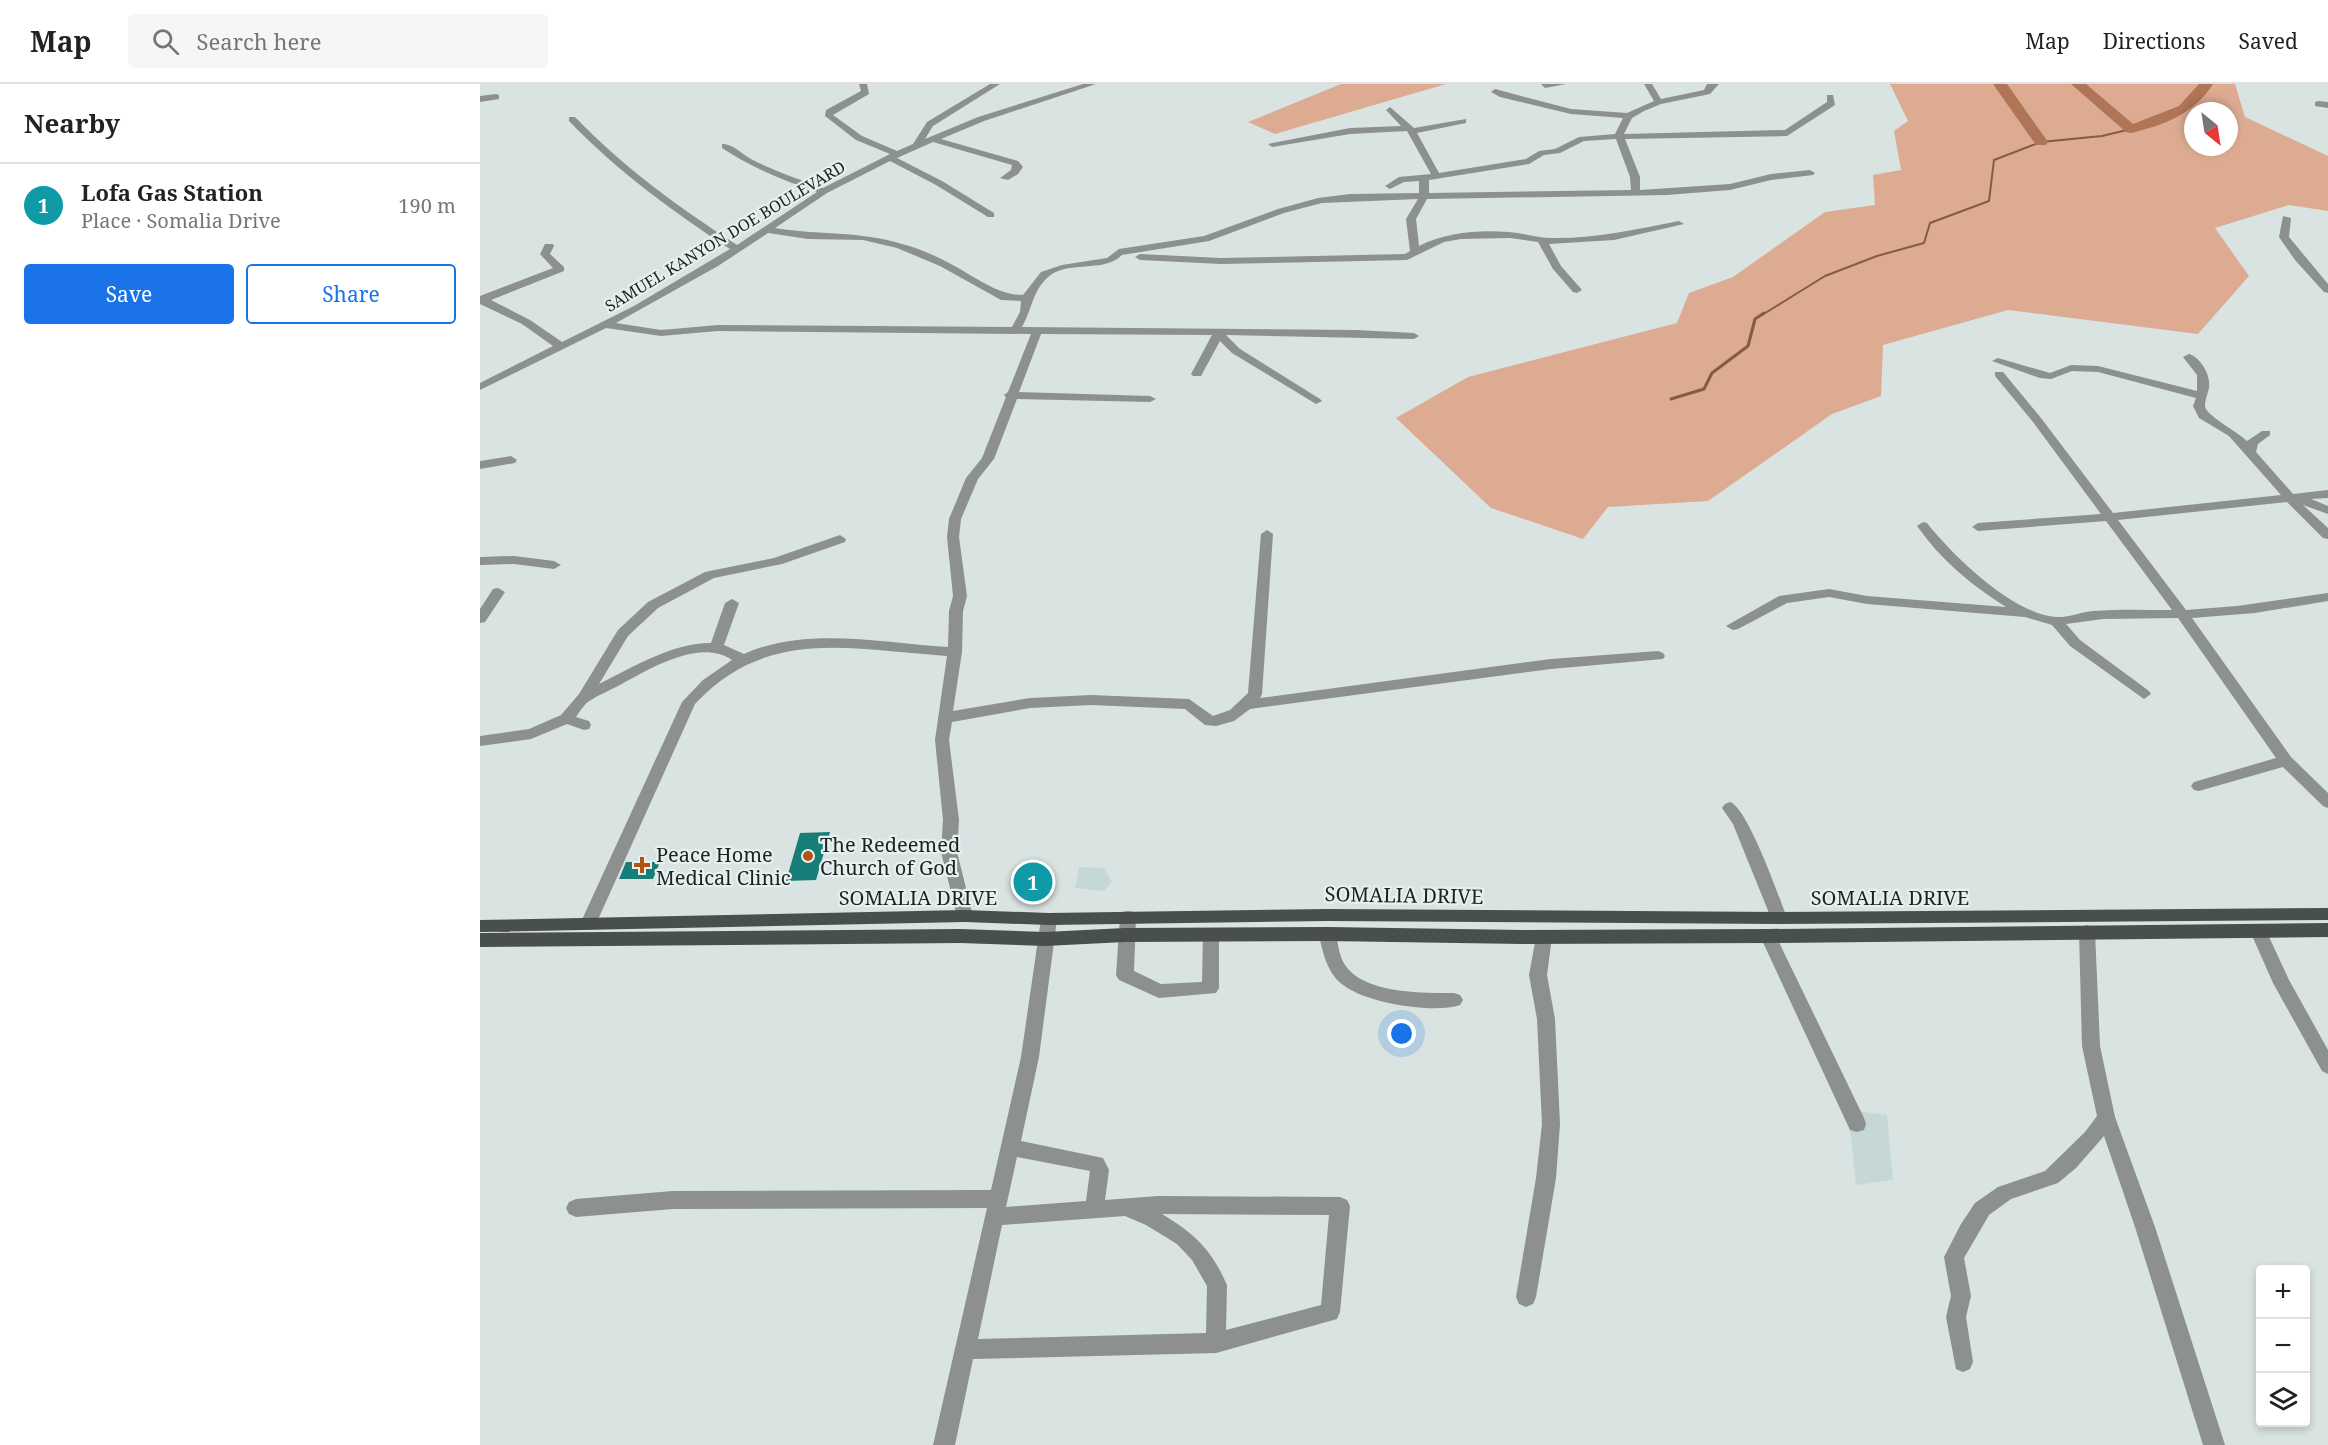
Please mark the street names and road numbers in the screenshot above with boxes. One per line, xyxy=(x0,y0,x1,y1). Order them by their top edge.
street label: SAMUEL KANYON DOE BOULEVARD xyxy=(601,155,849,317)
street label: SOMALIA DRIVE xyxy=(1324,880,1484,910)
street label: SOMALIA DRIVE xyxy=(839,884,997,911)
street label: SOMALIA DRIVE xyxy=(1811,884,1969,911)

